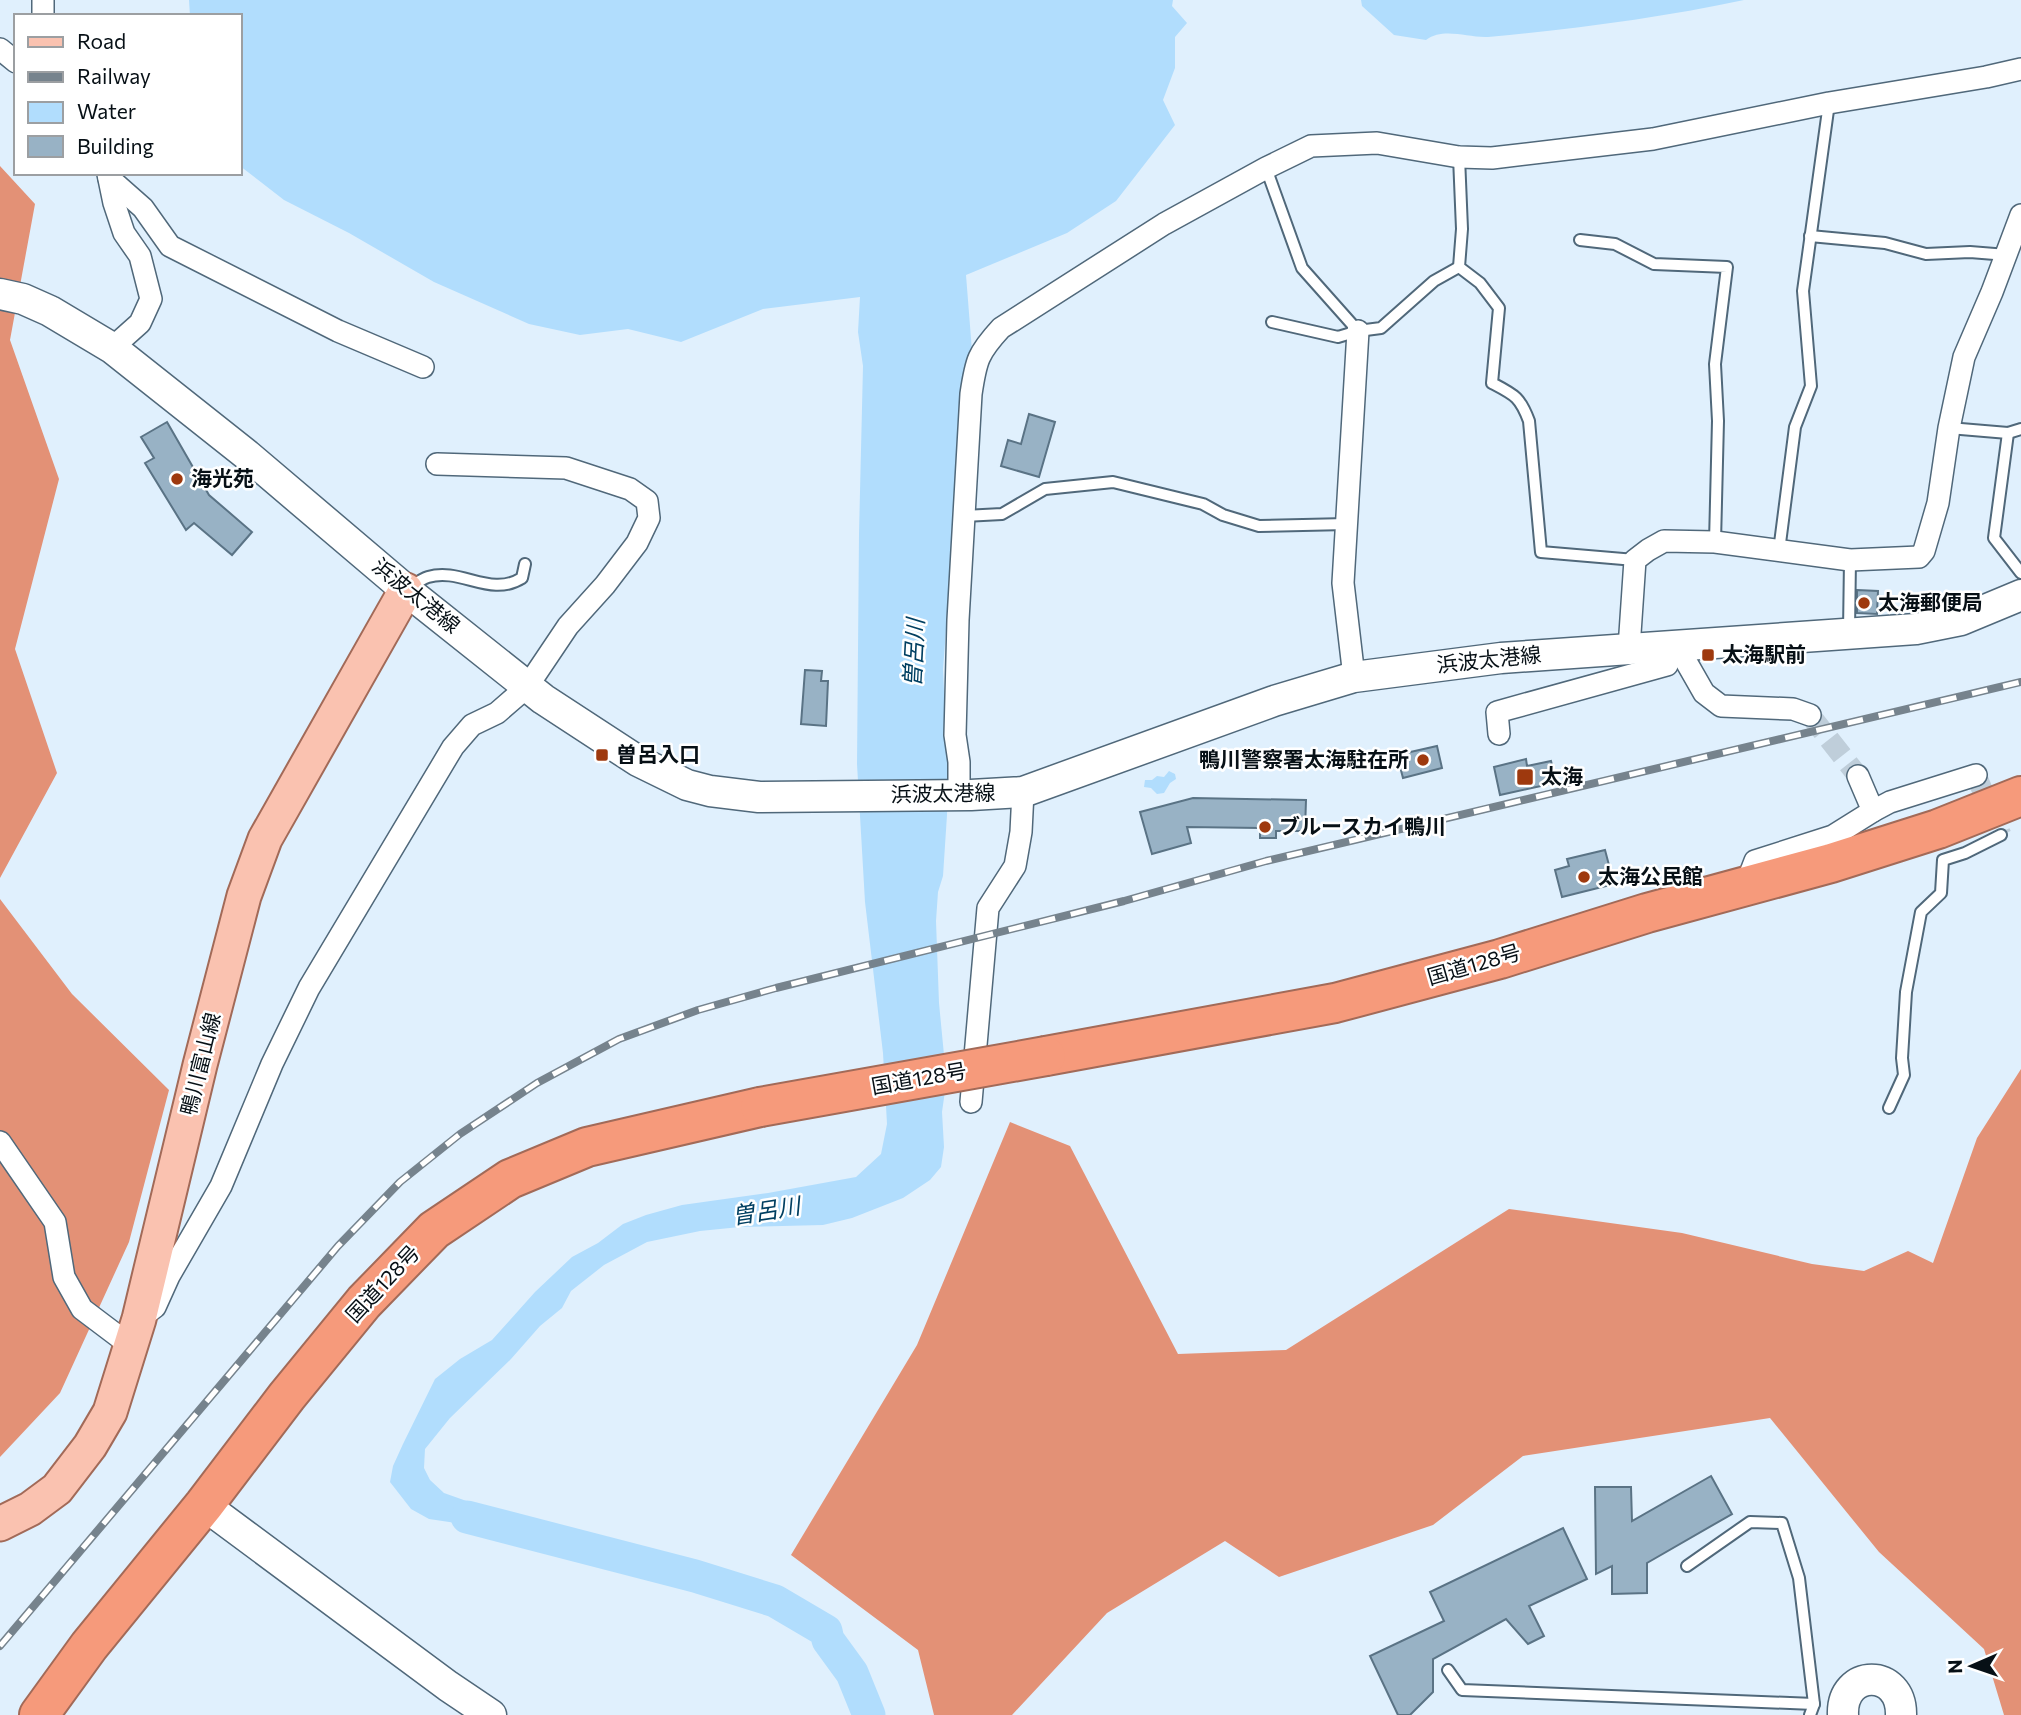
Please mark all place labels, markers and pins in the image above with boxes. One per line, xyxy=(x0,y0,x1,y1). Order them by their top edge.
place label: 海光苑 xyxy=(191,465,254,490)
marker: 海光苑 xyxy=(169,471,185,487)
place label: 太海郵便局 xyxy=(1878,589,1983,614)
marker: 太海郵便局 xyxy=(1856,595,1872,611)
place label: 太海駅前 xyxy=(1722,641,1806,666)
marker: 太海駅前 xyxy=(1700,647,1716,663)
place label: 曽呂入口 xyxy=(616,741,700,766)
place label: 鴨川警察署太海駐在所 xyxy=(1199,746,1409,771)
marker: 曽呂入口 xyxy=(594,747,610,763)
marker: 鴨川警察署太海駐在所 xyxy=(1415,752,1431,768)
place label: 太海 xyxy=(1541,763,1583,788)
marker: 太海 xyxy=(1515,767,1535,787)
place label: ブルースカイ鴨川 xyxy=(1279,813,1446,838)
marker: ブルースカイ鴨川 xyxy=(1257,819,1273,835)
place label: 太海公民館 xyxy=(1598,863,1703,888)
marker: 太海公民館 xyxy=(1576,869,1592,885)

